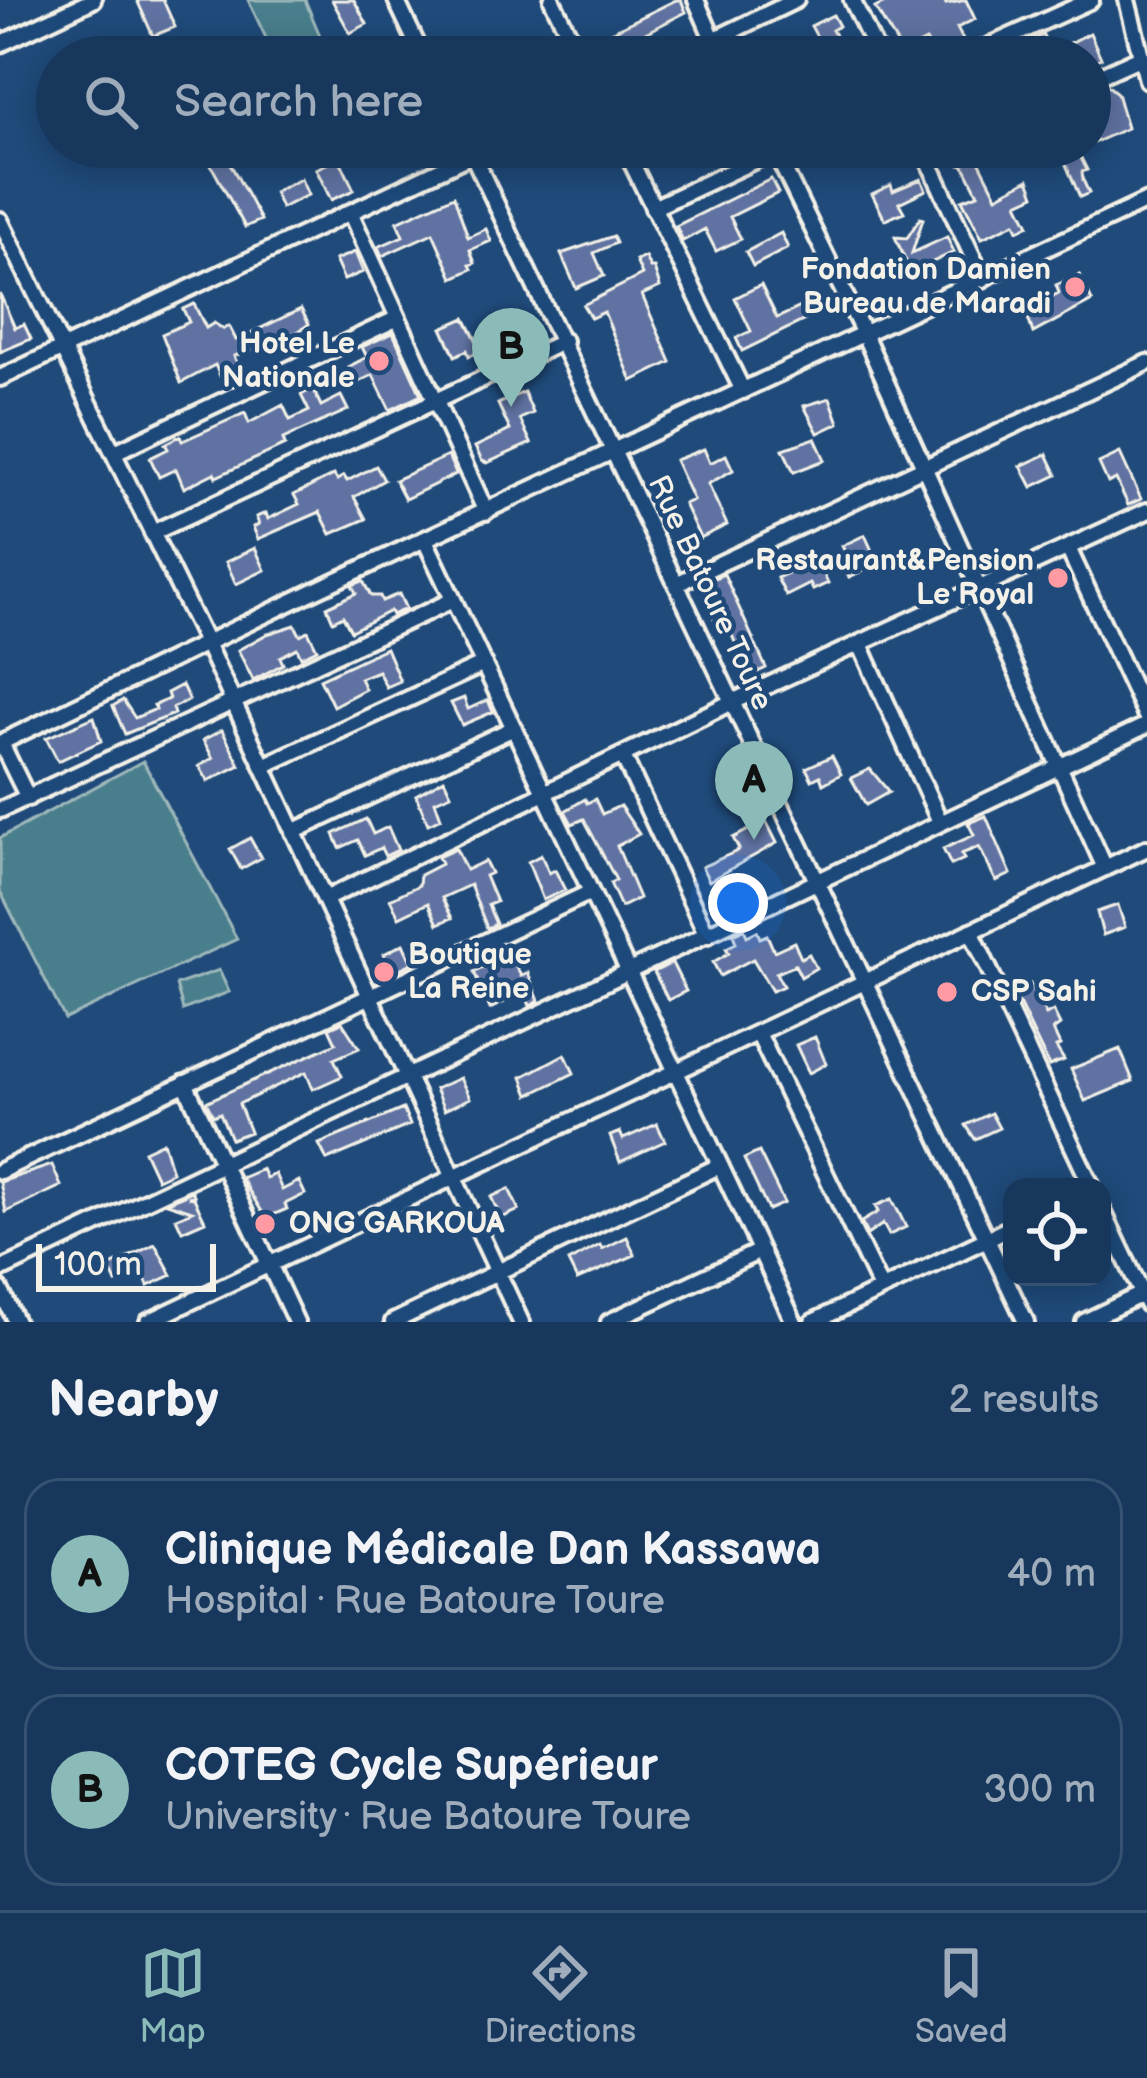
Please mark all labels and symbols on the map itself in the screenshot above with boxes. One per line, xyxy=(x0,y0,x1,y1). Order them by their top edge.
place label: Fondation Damien Bureau de Maradi xyxy=(801,252,1051,322)
marker: Fondation Damien Bureau de Maradi xyxy=(1062,274,1088,300)
pin: B xyxy=(472,308,550,407)
place label: Hotel Le Nationale xyxy=(222,326,355,396)
marker: Hotel Le Nationale xyxy=(366,348,392,374)
street label: Rue Batoure Toure xyxy=(640,470,780,716)
place label: Restaurant&Pension Le Royal xyxy=(755,543,1034,613)
marker: Restaurant&Pension Le Royal xyxy=(1045,565,1071,591)
pin: A xyxy=(715,741,793,840)
your location xyxy=(708,873,768,933)
place label: Boutique La Reine xyxy=(408,937,532,1007)
marker: Boutique La Reine xyxy=(371,959,397,985)
place label: CSP Sahi xyxy=(971,974,1097,1010)
marker: CSP Sahi xyxy=(934,979,960,1005)
place label: ONG GARKOUA xyxy=(289,1206,505,1242)
marker: ONG GARKOUA xyxy=(252,1211,278,1237)
scale bar xyxy=(36,1238,216,1291)

